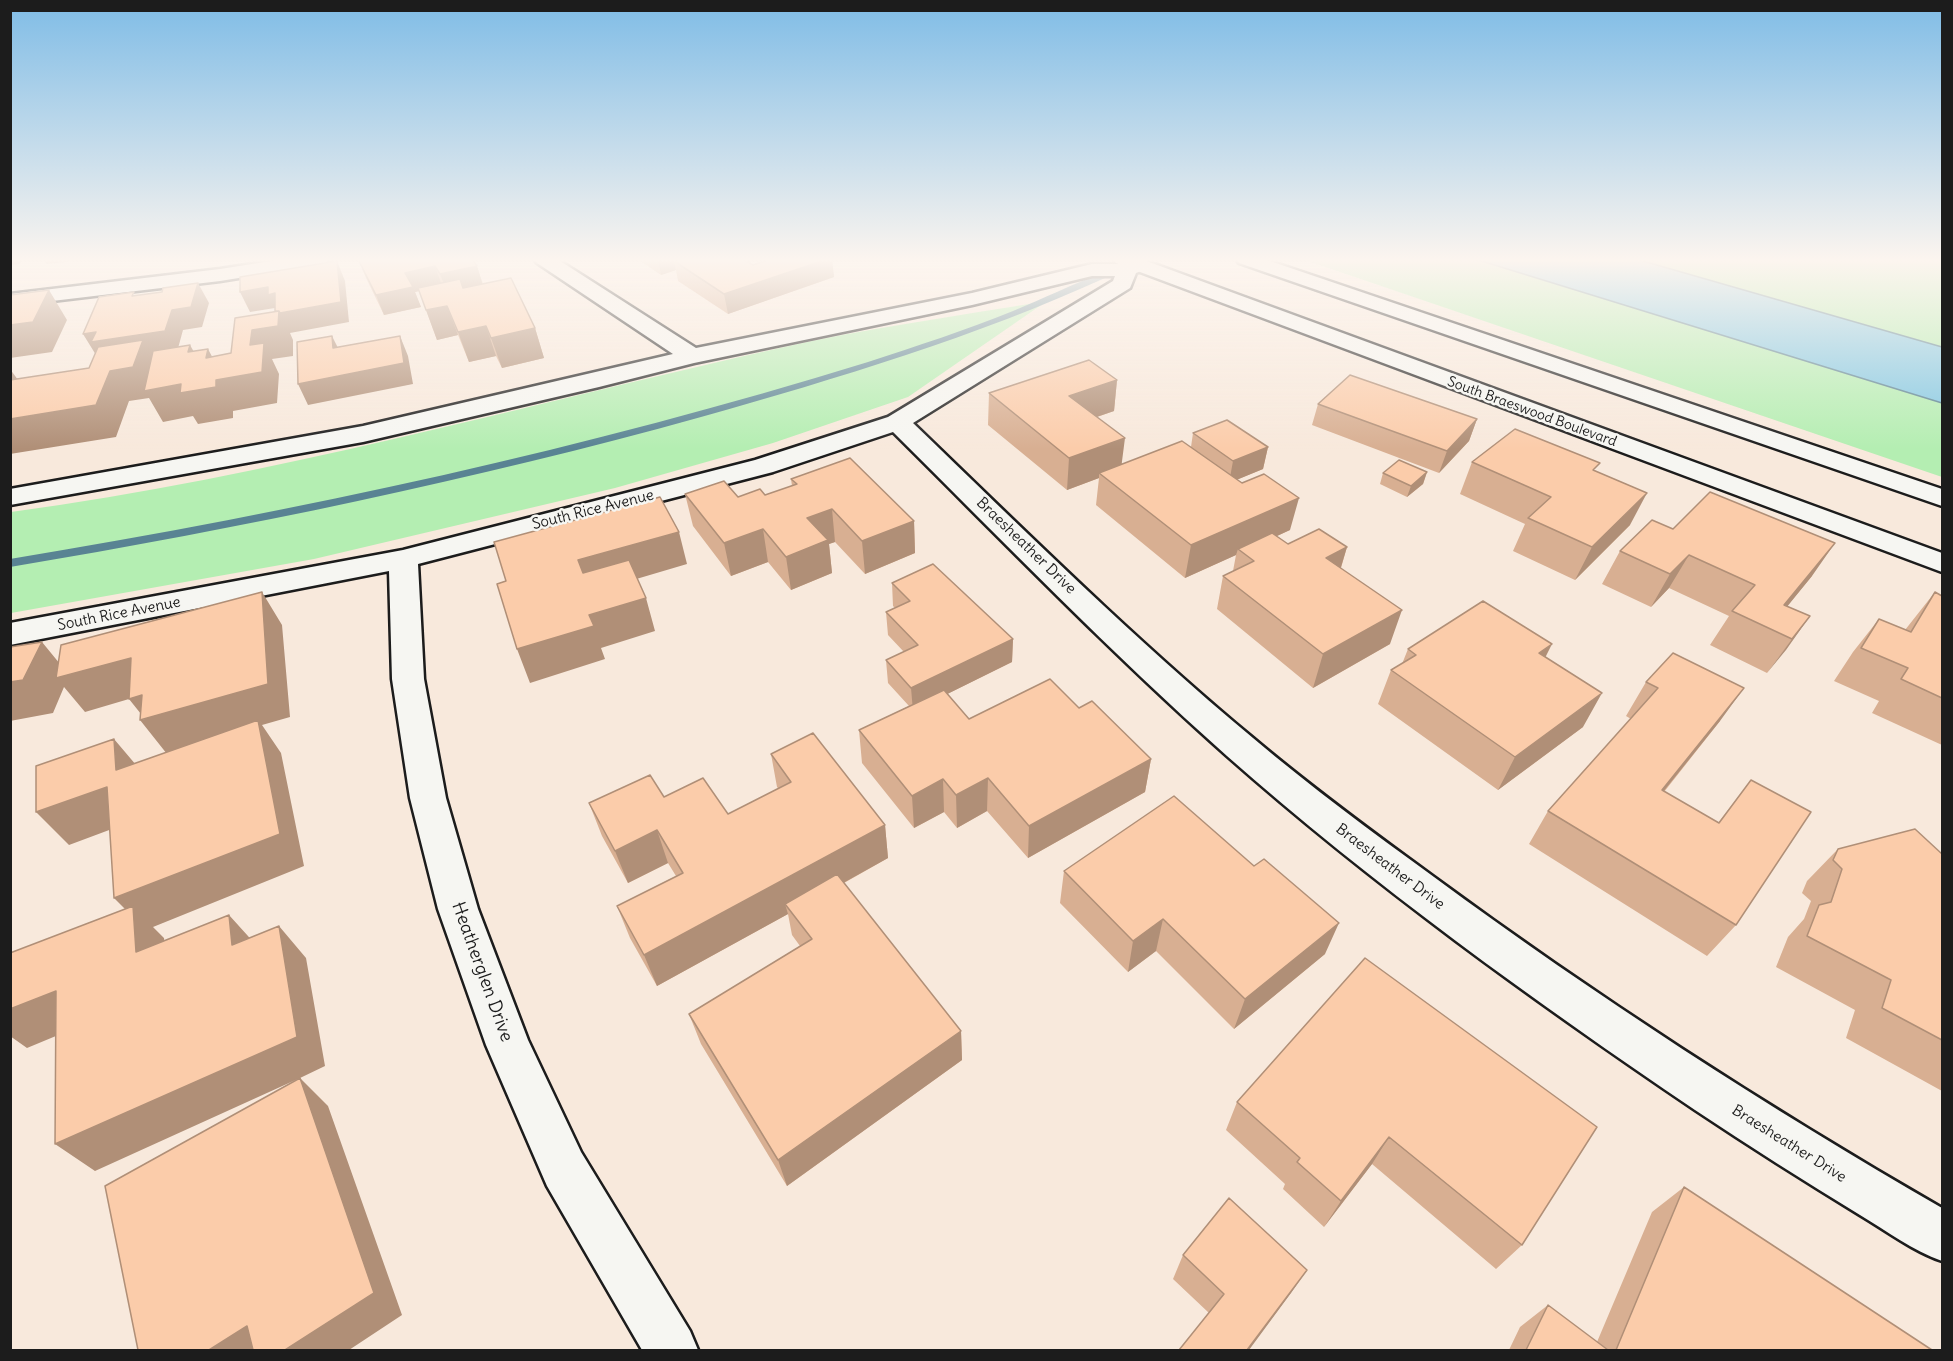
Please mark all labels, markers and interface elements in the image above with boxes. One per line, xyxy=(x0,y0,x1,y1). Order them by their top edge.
street label: South Braeswood Boulevard xyxy=(1445,373,1619,451)
street label: South Rice Avenue xyxy=(530,486,656,534)
street label: Braesheather Drive xyxy=(972,494,1080,598)
street label: South Rice Avenue xyxy=(56,593,182,635)
street label: Braesheather Drive xyxy=(1332,820,1448,914)
street label: Heatherglen Drive xyxy=(447,899,517,1045)
street label: Braesheather Drive xyxy=(1728,1102,1850,1186)

